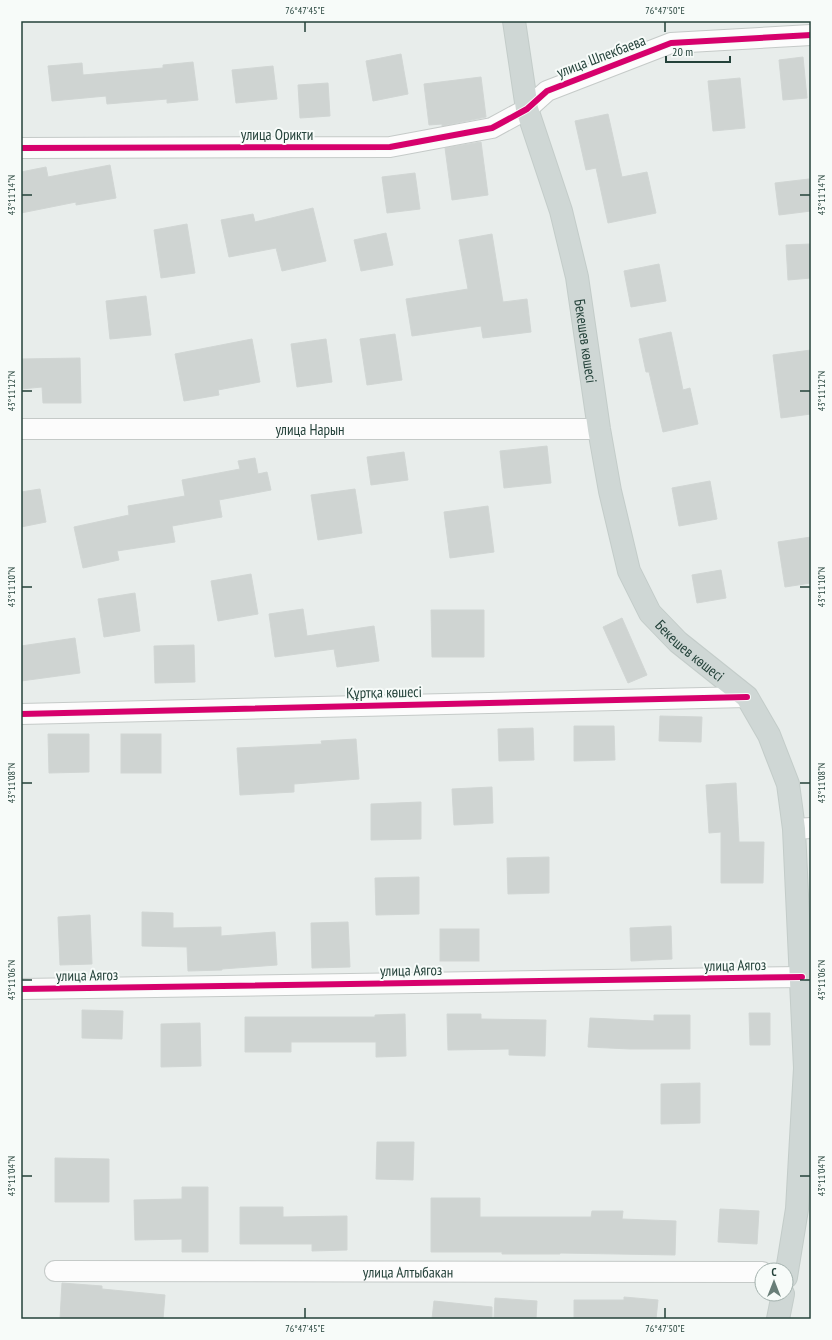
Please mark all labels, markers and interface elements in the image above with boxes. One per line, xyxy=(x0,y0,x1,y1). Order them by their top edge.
text: 76°47'45"E xyxy=(285,4,325,17)
text: 76°47'50"E xyxy=(645,4,685,17)
street label: улица Шпекбаева xyxy=(554,30,648,82)
scale bar xyxy=(666,38,730,64)
text: 20 m xyxy=(672,44,693,59)
street label: улица Орикти xyxy=(241,125,313,144)
text: 43°11'14"N xyxy=(5,175,18,215)
text: 43°11'14"N xyxy=(815,175,828,215)
street label: Бекешев көшесі xyxy=(571,298,602,384)
text: 43°11'12"N xyxy=(5,371,18,411)
text: 43°11'12"N xyxy=(815,371,828,411)
street label: улица Нарын xyxy=(275,420,345,439)
text: 43°11'10"N xyxy=(5,567,18,607)
text: 43°11'10"N xyxy=(815,567,828,607)
street label: Бекешев көшесі xyxy=(652,615,729,685)
street label: Құртқа көшесі xyxy=(346,682,422,702)
text: 43°11'08"N xyxy=(5,763,18,803)
text: 43°11'08"N xyxy=(815,763,828,803)
street label: улица Аягоз xyxy=(704,955,766,975)
text: 43°11'06"N xyxy=(5,960,18,1000)
street label: улица Аягоз xyxy=(380,960,442,980)
text: 43°11'06"N xyxy=(815,960,828,1000)
street label: улица Аягоз xyxy=(56,965,118,985)
text: 43°11'04"N xyxy=(5,1156,18,1196)
text: 43°11'04"N xyxy=(815,1156,828,1196)
street label: улица Алтыбакан xyxy=(363,1262,453,1281)
north arrow xyxy=(754,1262,794,1302)
text: С xyxy=(771,1265,777,1279)
text: 76°47'45"E xyxy=(285,1322,325,1335)
text: 76°47'50"E xyxy=(645,1322,685,1335)

